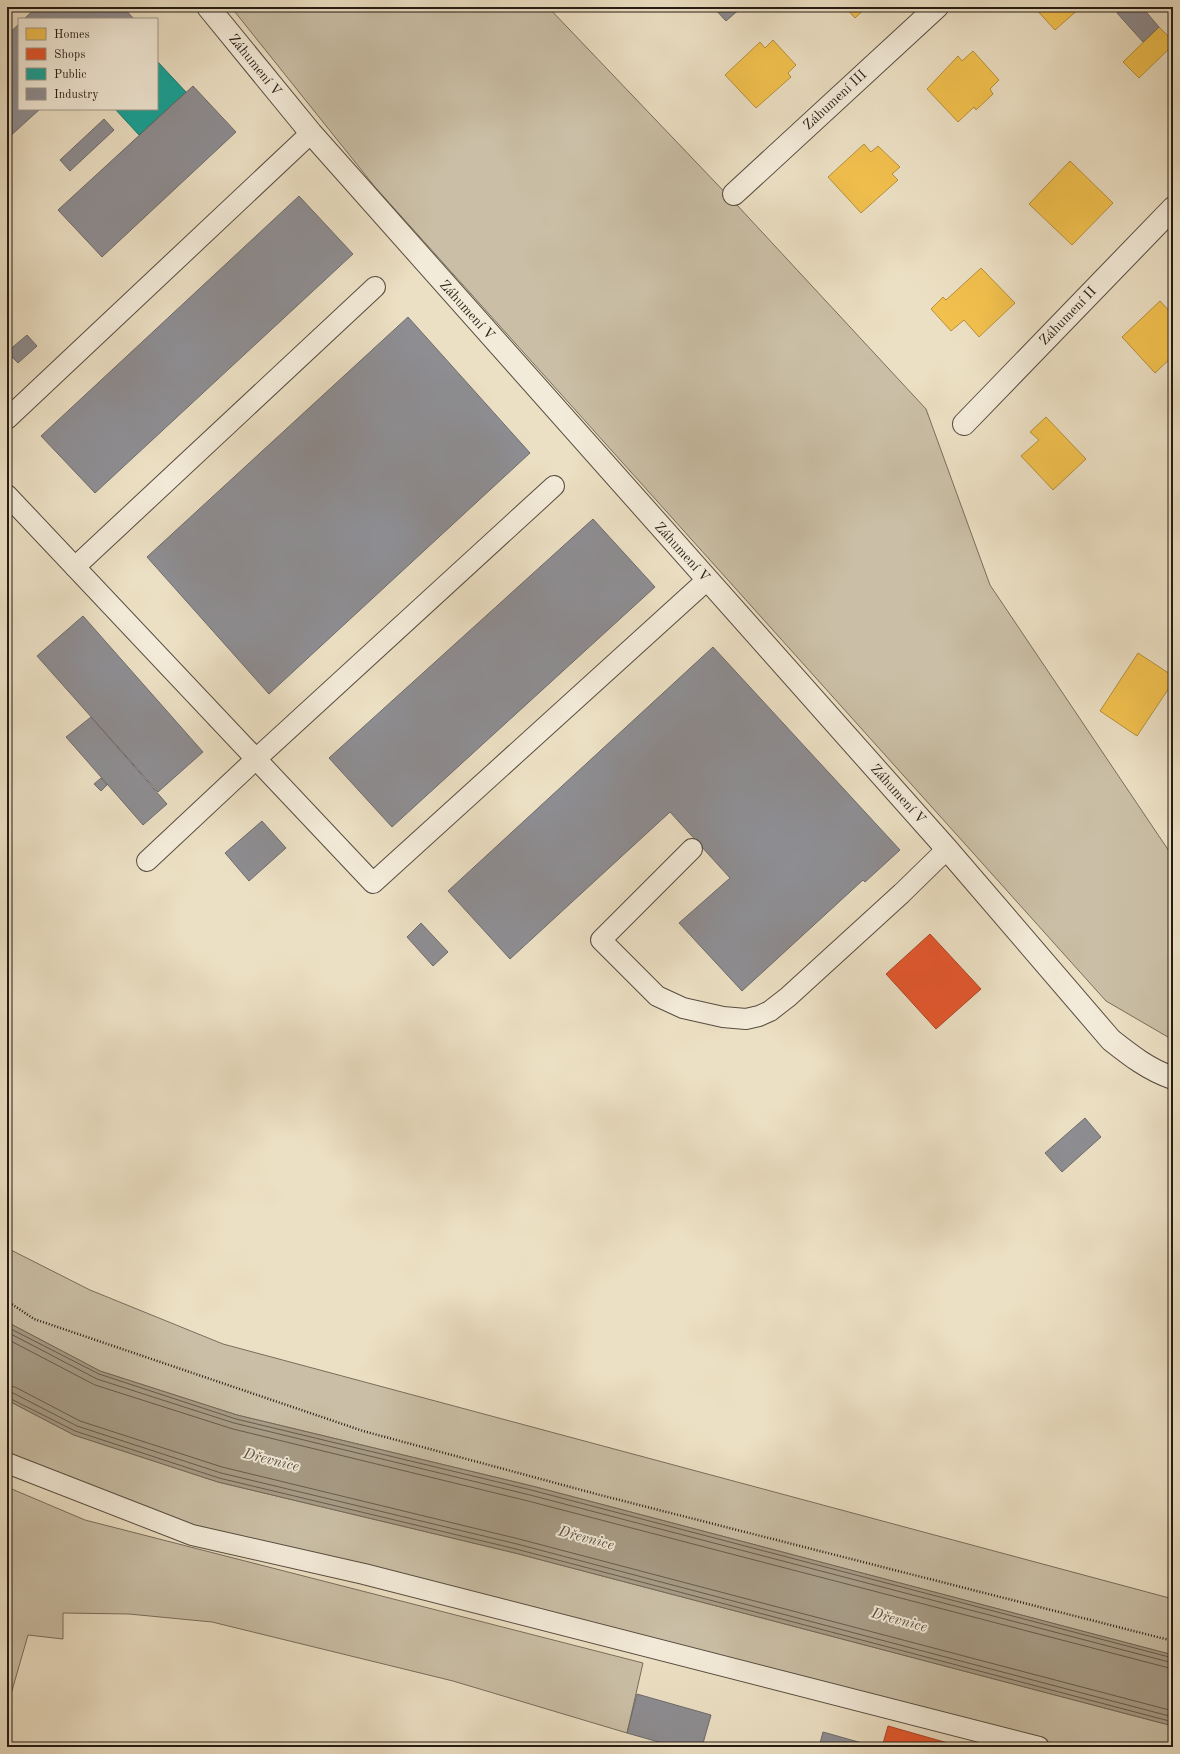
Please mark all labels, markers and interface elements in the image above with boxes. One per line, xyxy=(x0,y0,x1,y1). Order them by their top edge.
legend xyxy=(18,18,158,110)
text: Homes xyxy=(54,29,90,41)
street label: Záhumení V xyxy=(226,32,284,99)
text: Shops xyxy=(54,49,85,61)
street label: Záhumení III xyxy=(801,67,869,133)
text: Public xyxy=(54,69,86,81)
text: Industry xyxy=(54,89,99,101)
street label: Záhumení V xyxy=(437,278,497,343)
street label: Záhumení II xyxy=(1037,284,1099,348)
street label: Záhumení V xyxy=(652,520,712,585)
street label: Záhumení V xyxy=(868,762,928,827)
water label: Dřevnice xyxy=(241,1447,300,1475)
water label: Dřevnice xyxy=(556,1524,615,1554)
water label: Dřevnice xyxy=(869,1606,928,1636)

